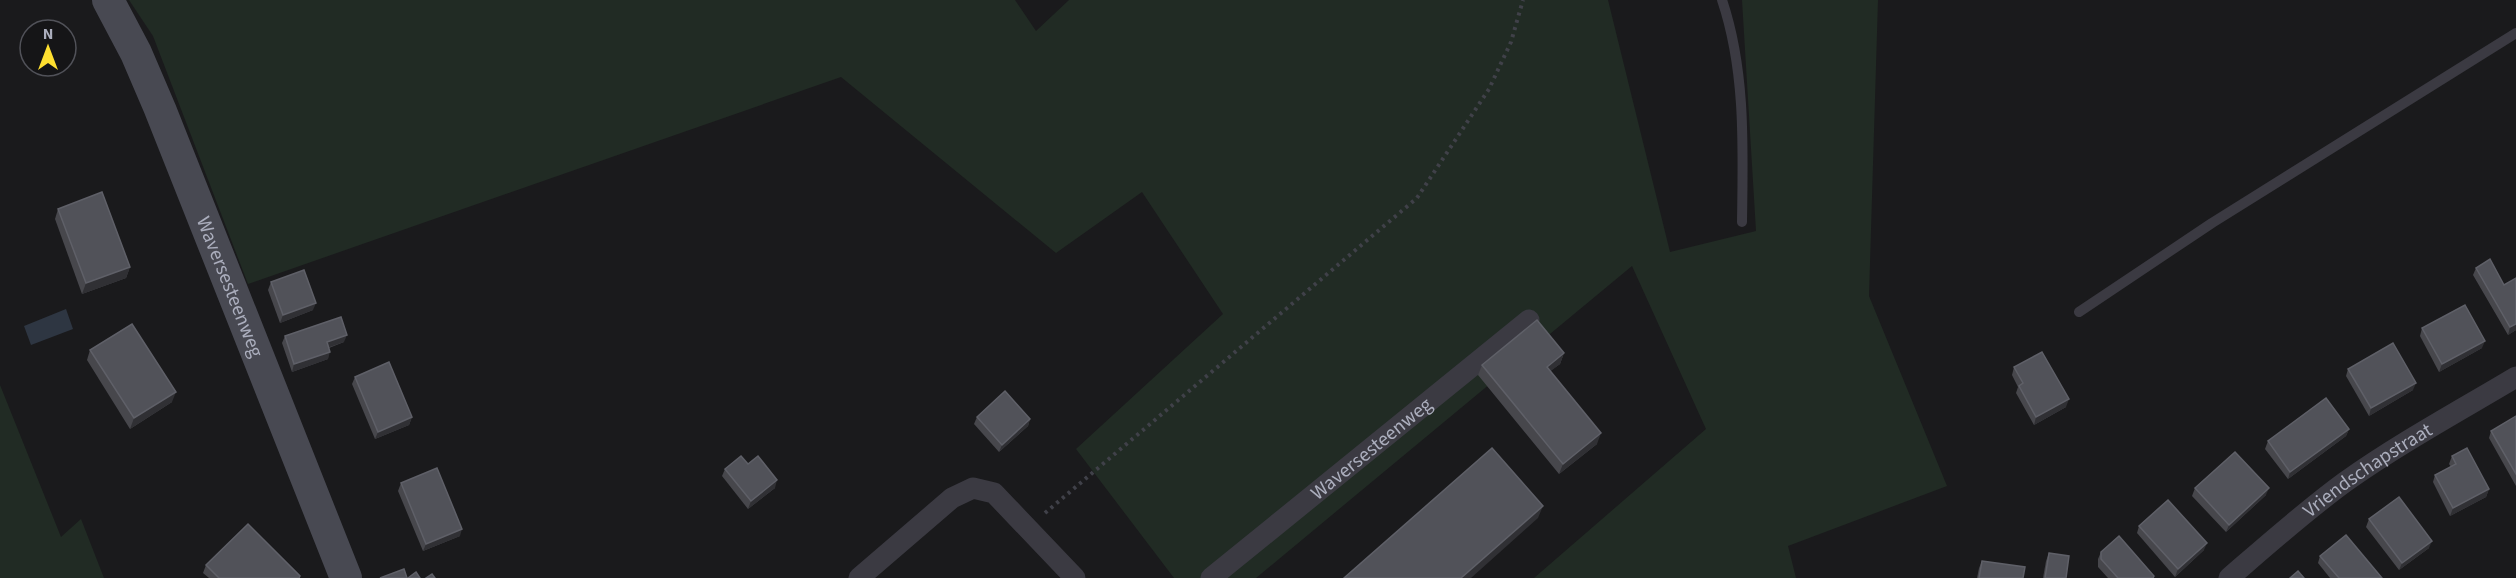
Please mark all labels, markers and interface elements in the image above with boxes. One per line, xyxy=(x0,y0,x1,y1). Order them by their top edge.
north arrow xyxy=(18,18,78,78)
text: N xyxy=(43,23,53,45)
street label: Waversesteenweg xyxy=(189,212,270,362)
street label: Waversesteenweg xyxy=(1305,391,1438,507)
street label: Vriendschapstraat xyxy=(2297,416,2438,524)

